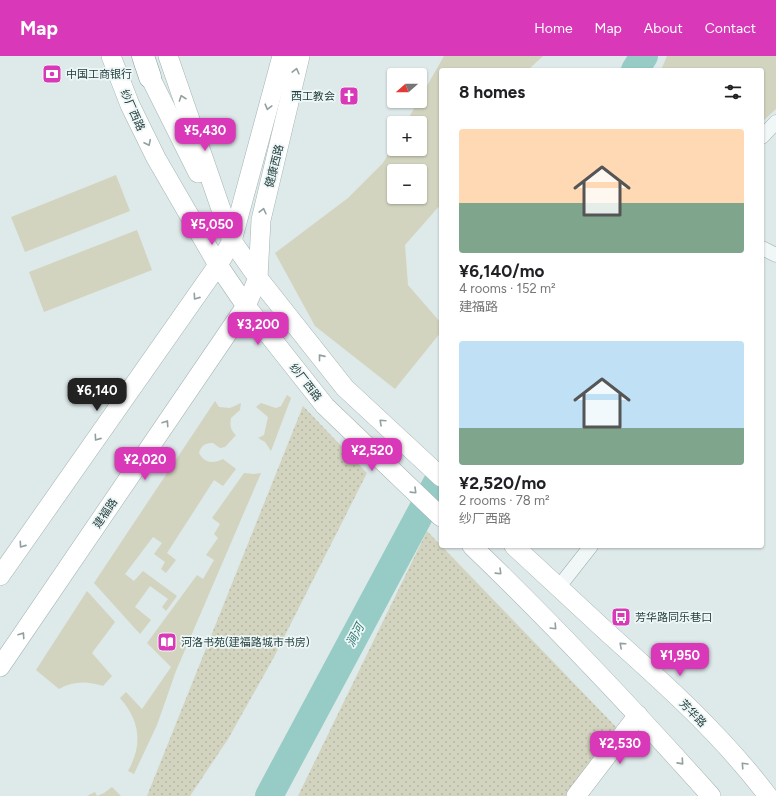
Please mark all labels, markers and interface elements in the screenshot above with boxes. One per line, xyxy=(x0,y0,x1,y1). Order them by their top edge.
text: Map xyxy=(20,17,58,40)
text: Home xyxy=(534,20,573,37)
text: Map xyxy=(595,20,622,37)
text: About xyxy=(644,20,683,37)
text: Contact xyxy=(705,20,756,37)
bank icon: 中国工商银行 xyxy=(41,63,63,85)
place label: 中国工商银行 xyxy=(66,68,132,81)
one-way arrow xyxy=(292,68,300,74)
north arrow xyxy=(387,68,427,108)
map controls xyxy=(387,68,427,204)
icon: filters xyxy=(722,81,744,103)
text: 8 homes xyxy=(459,82,525,102)
church icon: 西工教会 xyxy=(338,85,360,107)
street label: 纱厂西路 xyxy=(118,87,147,133)
place label: 西工教会 xyxy=(291,90,335,103)
one-way arrow xyxy=(178,95,187,102)
one-way arrow xyxy=(264,103,273,110)
button: + xyxy=(387,116,427,156)
pin: ¥5,430 xyxy=(172,118,238,152)
text: ¥5,430 xyxy=(184,123,226,138)
one-way arrow xyxy=(143,139,151,146)
street label: 健康西路 xyxy=(263,143,286,189)
icon: home xyxy=(566,155,638,227)
button: − xyxy=(387,164,427,204)
one-way arrow xyxy=(258,208,266,214)
pin: ¥5,050 xyxy=(179,212,245,246)
text: ¥5,050 xyxy=(190,217,234,232)
text: ¥6,140/mo xyxy=(459,261,544,281)
text: 4 rooms · 152 m² xyxy=(459,281,556,296)
one-way arrow xyxy=(194,293,201,300)
text: 建福路 xyxy=(459,299,498,314)
pin: ¥3,200 xyxy=(225,312,291,346)
text: ¥3,200 xyxy=(237,317,279,332)
one-way arrow xyxy=(319,355,326,362)
street label: 纱厂西路 xyxy=(287,361,324,404)
icon: home xyxy=(566,367,638,439)
pin: ¥6,140 xyxy=(64,378,130,412)
text: ¥6,140 xyxy=(77,383,117,398)
one-way arrow xyxy=(379,419,387,427)
one-way arrow xyxy=(161,420,169,427)
one-way arrow xyxy=(95,434,102,441)
pin: ¥2,520 xyxy=(339,438,405,472)
text: ¥2,520 xyxy=(351,443,393,458)
pin: ¥2,020 xyxy=(112,447,178,481)
text: ¥2,020 xyxy=(124,452,167,467)
text: ¥2,520/mo xyxy=(459,473,546,493)
one-way arrow xyxy=(409,486,417,494)
text: 2 rooms · 78 m² xyxy=(459,493,550,508)
street label: 建福路 xyxy=(91,496,120,531)
text: 纱厂西路 xyxy=(459,511,511,526)
one-way arrow xyxy=(20,540,27,547)
one-way arrow xyxy=(494,567,502,575)
bus stop icon: 芳华路同乐巷口 xyxy=(610,606,632,628)
place label: 芳华路同乐巷口 xyxy=(635,611,712,624)
water label: 涧河 xyxy=(343,619,368,649)
one-way arrow xyxy=(549,622,557,630)
library icon: 河洛书苑(建福路城市书房) xyxy=(156,631,178,653)
one-way arrow xyxy=(17,632,24,639)
place label: 河洛书苑(建福路城市书房) xyxy=(181,636,310,649)
one-way arrow xyxy=(619,643,626,650)
pin: ¥1,950 xyxy=(647,643,713,677)
text: ¥1,950 xyxy=(660,648,700,663)
street label: 芳华路 xyxy=(677,697,709,730)
pin: ¥2,530 xyxy=(587,731,653,765)
text: ¥2,530 xyxy=(599,736,641,751)
one-way arrow xyxy=(676,758,683,765)
one-way arrow xyxy=(742,763,749,770)

